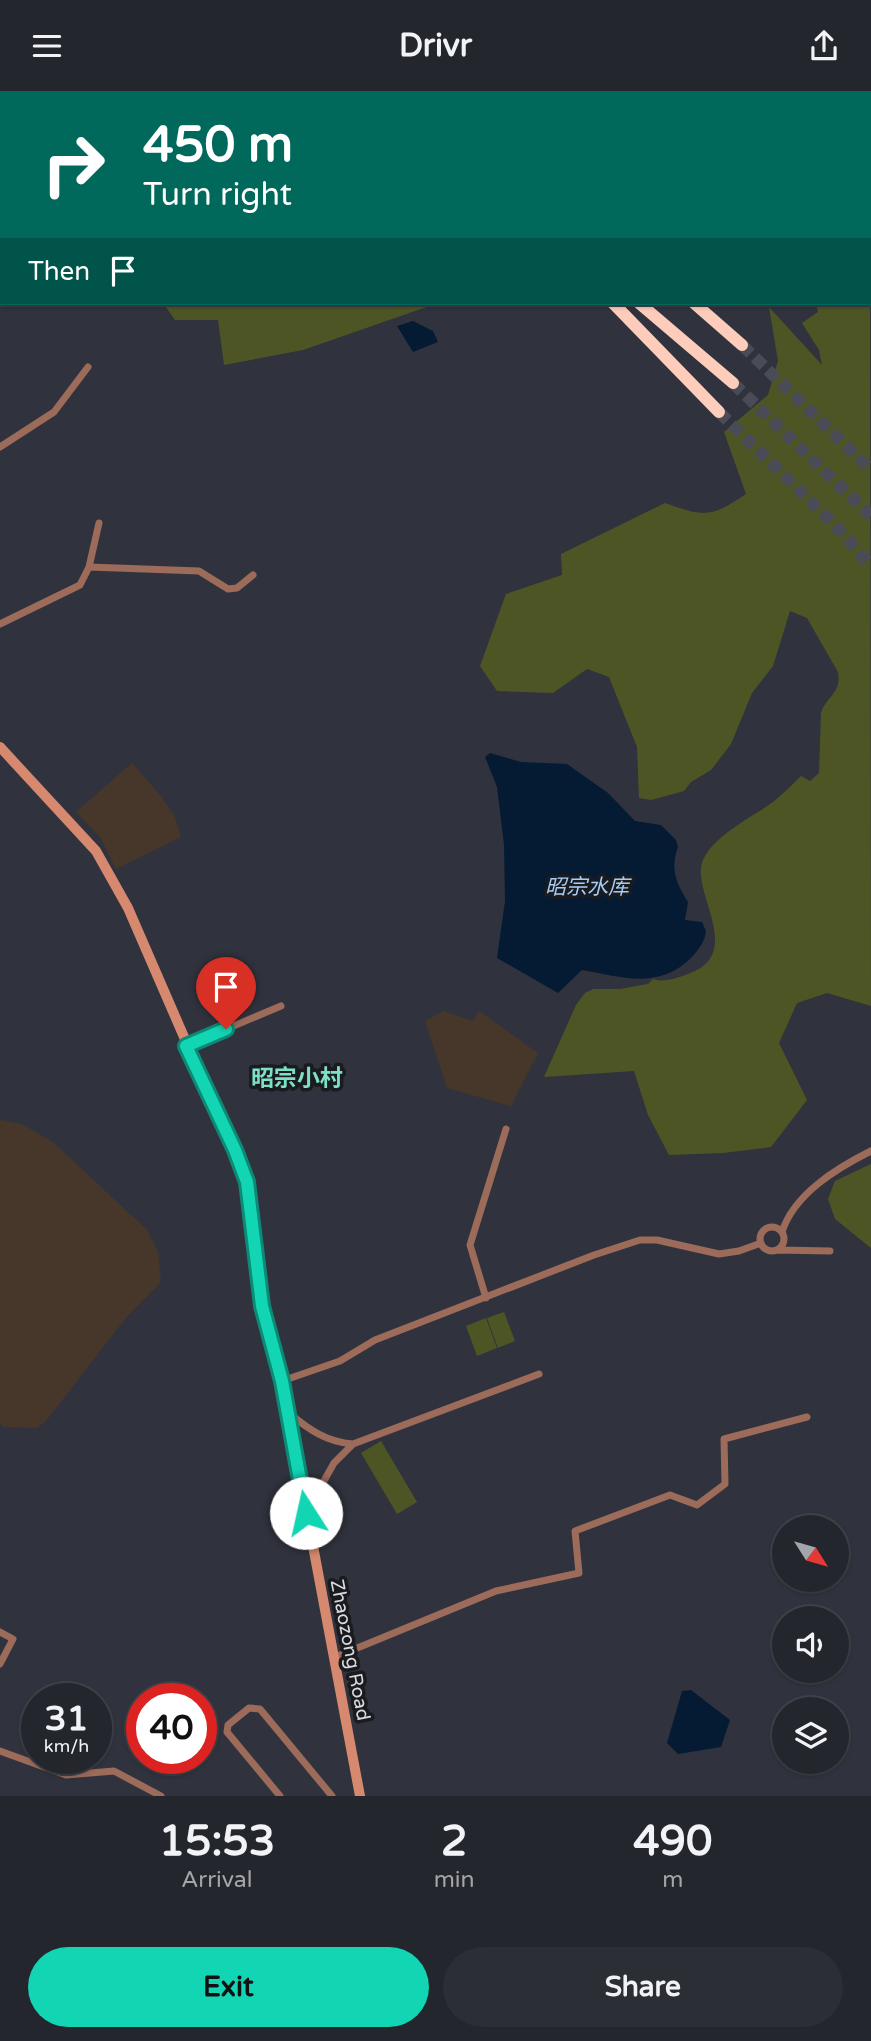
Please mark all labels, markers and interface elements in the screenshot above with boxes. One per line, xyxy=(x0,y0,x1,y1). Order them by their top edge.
icon: menu xyxy=(28,27,66,65)
text: Drivr xyxy=(399,27,472,65)
icon: share xyxy=(805,27,843,65)
text: 450 m xyxy=(143,116,293,175)
icon: right xyxy=(28,119,119,210)
text: Turn right xyxy=(143,176,292,214)
icon: arrive xyxy=(104,252,142,290)
text: Then xyxy=(28,256,90,287)
water label: 昭宗水库 xyxy=(545,875,632,900)
pin xyxy=(196,957,256,1029)
icon: arrive xyxy=(207,968,245,1006)
district label: 昭宗小村 xyxy=(251,1065,343,1093)
position arrow xyxy=(269,1476,343,1550)
north arrow xyxy=(772,1515,849,1593)
map controls xyxy=(772,1515,849,1774)
street label: Zhaozong Road xyxy=(326,1578,374,1722)
button: sound xyxy=(772,1606,849,1683)
speed limit sign: 40 xyxy=(126,1683,217,1774)
button: layers xyxy=(772,1697,849,1774)
text: 31 xyxy=(45,1698,88,1740)
text: km/h xyxy=(44,1735,89,1757)
text: 15:53 xyxy=(159,1816,275,1867)
text: 2 xyxy=(441,1816,467,1867)
text: 490 xyxy=(633,1816,712,1867)
text: Arrival xyxy=(181,1866,252,1894)
text: min xyxy=(434,1866,475,1894)
text: m xyxy=(662,1866,683,1894)
button: Exit xyxy=(28,1947,429,2027)
button: Share xyxy=(443,1947,843,2027)

